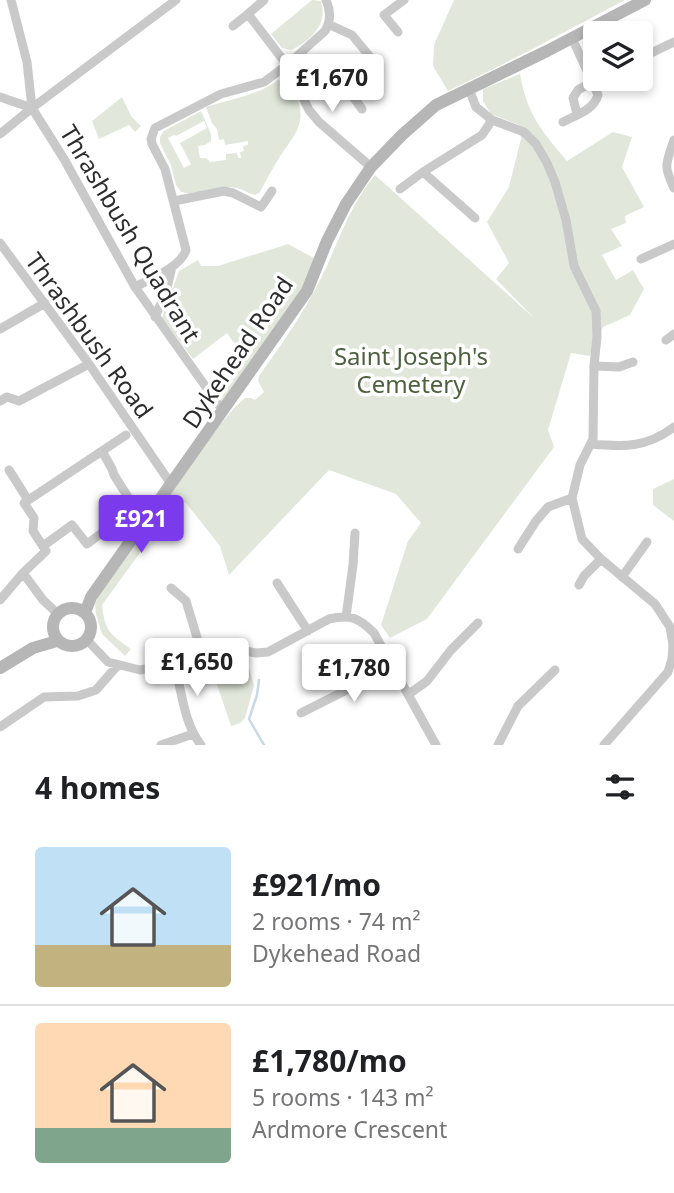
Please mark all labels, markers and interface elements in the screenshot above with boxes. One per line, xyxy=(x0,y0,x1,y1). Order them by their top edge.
map controls xyxy=(583,21,653,91)
button: layers xyxy=(583,21,653,91)
pin: £1,670 xyxy=(275,54,389,114)
text: £1,670 xyxy=(296,61,368,93)
street label: Thrashbush Quadrant xyxy=(53,118,209,348)
street label: Thrashbush Road xyxy=(19,246,161,424)
street label: Dykehead Road xyxy=(174,270,300,434)
park label: Saint Joseph's Cemetery xyxy=(334,339,488,400)
pin: £921 xyxy=(100,496,182,555)
text: £921 xyxy=(115,502,167,534)
pin: £1,650 xyxy=(140,638,254,698)
pin: £1,780 xyxy=(297,644,411,704)
text: £1,650 xyxy=(161,645,233,677)
text: £1,780 xyxy=(318,651,390,683)
text: 4 homes xyxy=(35,767,160,808)
icon: filters xyxy=(601,768,639,806)
text: £921/mo xyxy=(252,864,381,905)
icon: home xyxy=(91,875,175,959)
text: 2 rooms · 74 m² xyxy=(252,905,421,937)
text: Dykehead Road xyxy=(252,937,421,969)
text: £1,780/mo xyxy=(252,1040,407,1081)
icon: home xyxy=(91,1051,175,1135)
text: 5 rooms · 143 m² xyxy=(252,1081,434,1113)
text: Ardmore Crescent xyxy=(252,1113,447,1145)

